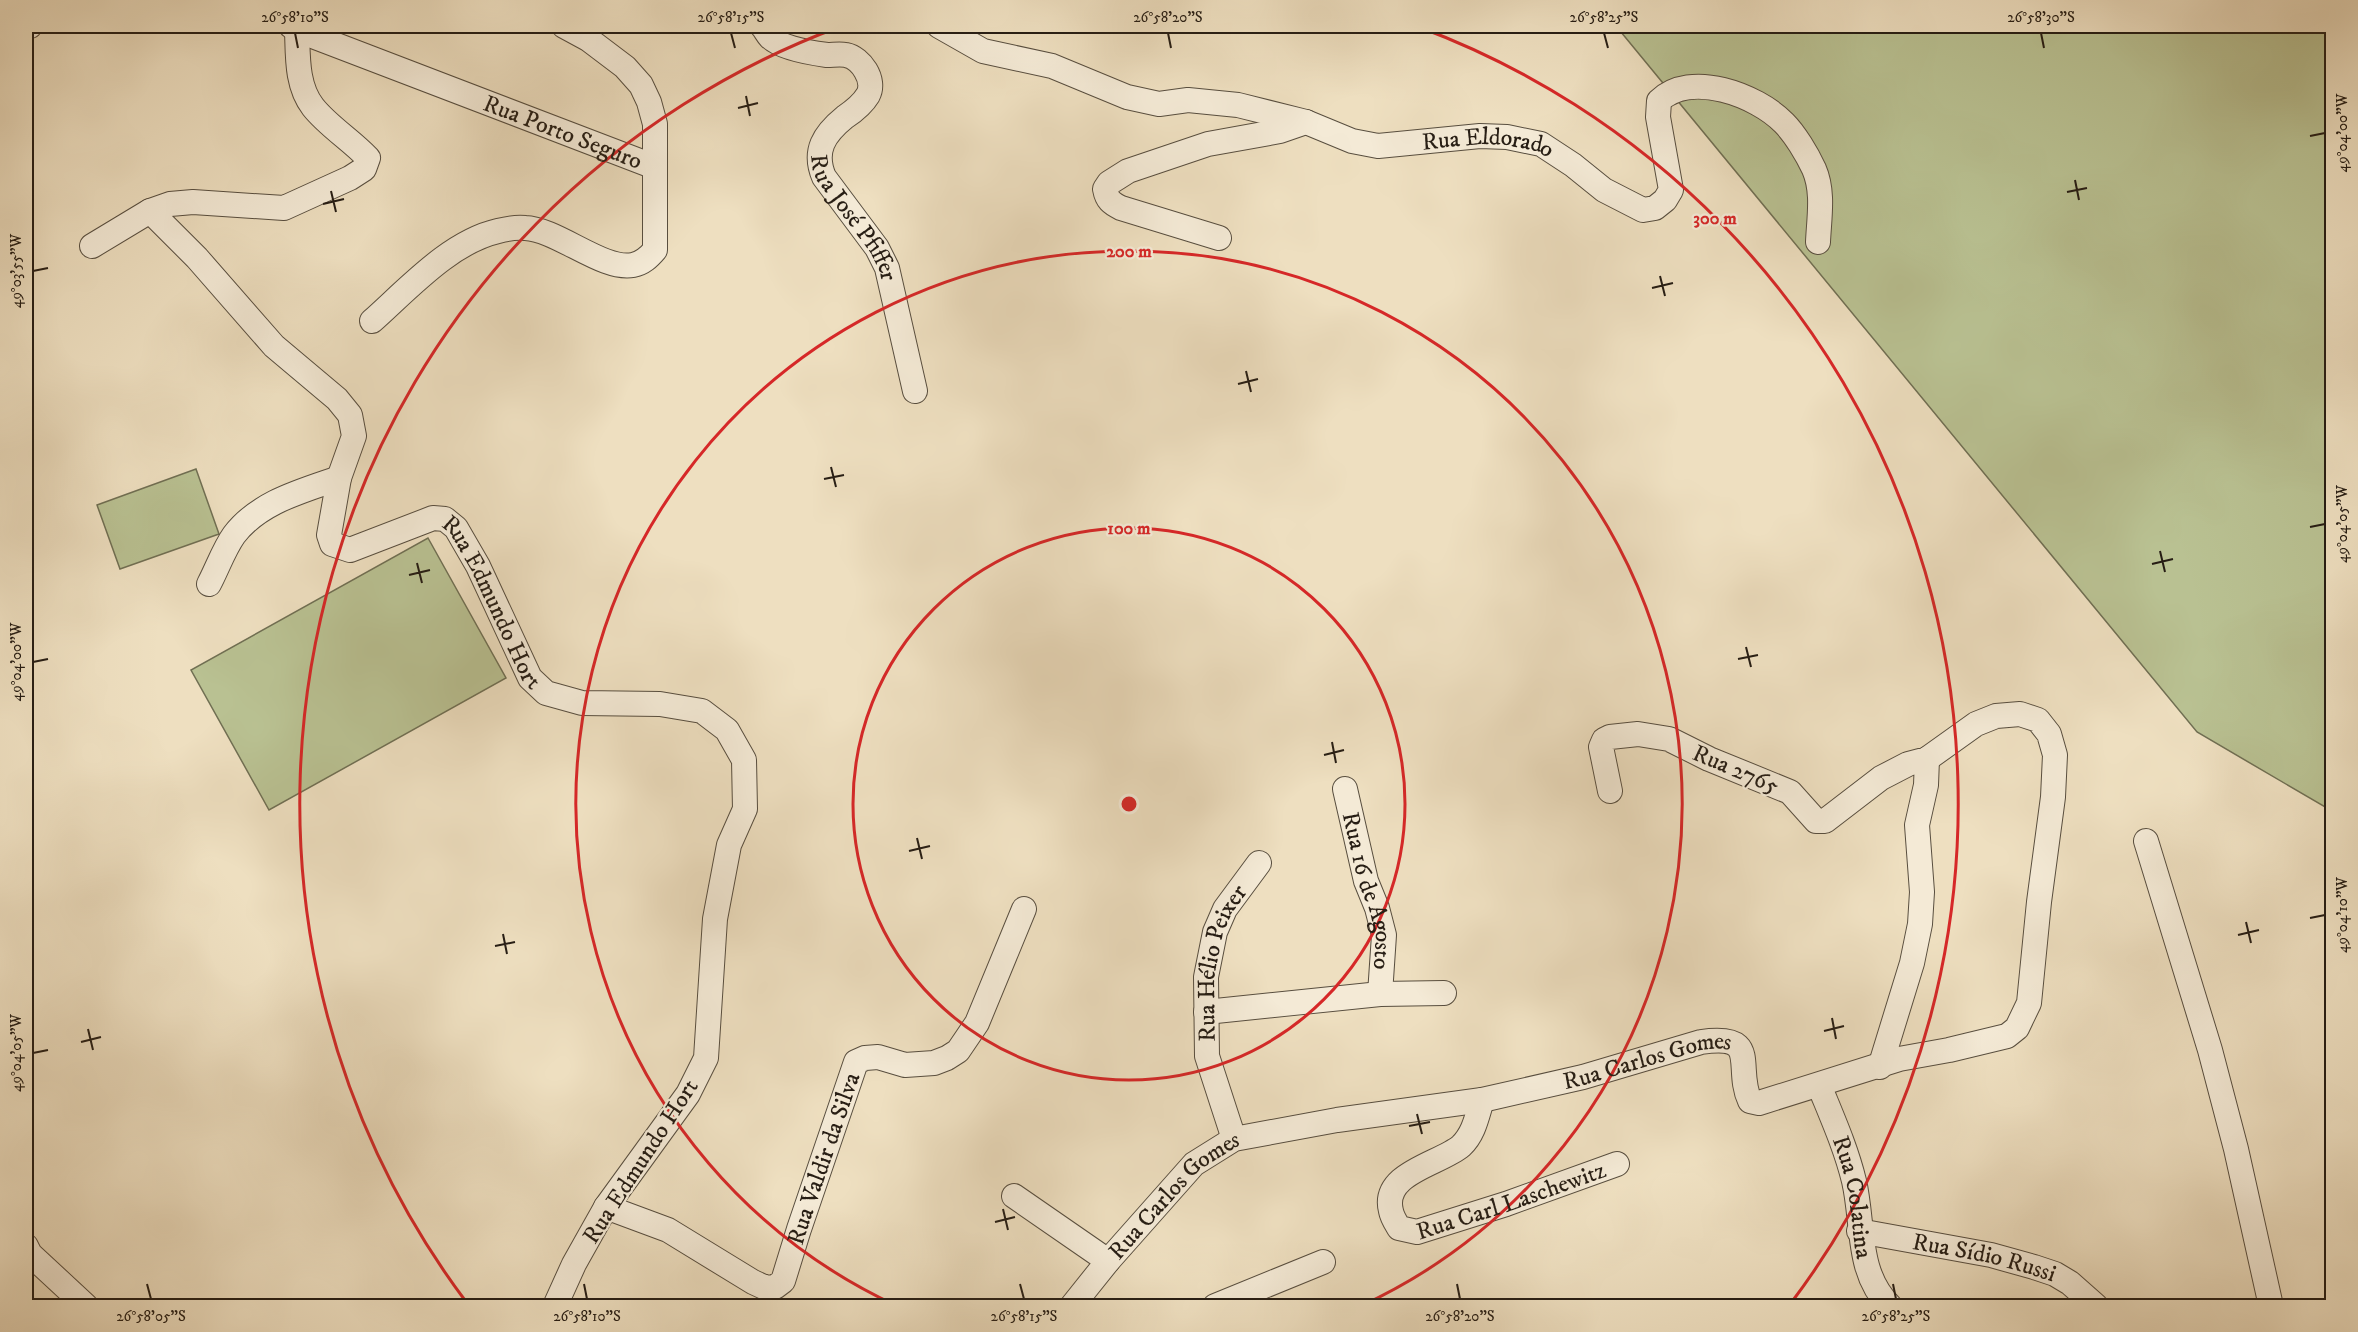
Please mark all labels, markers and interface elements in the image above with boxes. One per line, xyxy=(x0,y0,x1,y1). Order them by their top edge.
text: 26°58'10"S xyxy=(261,8,329,27)
text: 26°58'15"S xyxy=(698,8,765,27)
text: 26°58'20"S xyxy=(1133,8,1203,27)
text: 26°58'25"S xyxy=(1570,8,1639,27)
text: 26°58'30"S xyxy=(2007,8,2075,27)
street label: Rua Porto Seguro xyxy=(479,89,646,177)
text: 49°04'00"W xyxy=(2333,93,2352,172)
street label: Rua Eldorado xyxy=(1421,122,1560,165)
street label: Rua José Pfiffer xyxy=(803,153,903,284)
text: 300 m xyxy=(1693,208,1737,230)
text: 49°03'55"W xyxy=(7,233,26,308)
text: 200 m xyxy=(1106,241,1152,263)
text: 49°04'05"W xyxy=(2333,485,2352,563)
street label: Rua Edmundo Hort xyxy=(436,509,547,697)
text: 100 m xyxy=(1107,518,1151,540)
text: 49°04'00"W xyxy=(7,622,26,701)
street label: Rua 2765 xyxy=(1688,738,1783,802)
centre of rings xyxy=(1119,794,1139,814)
street label: Rua 16 de Agosto xyxy=(1335,809,1398,971)
text: 49°04'10"W xyxy=(2333,877,2352,953)
street label: Rua Hélio Peixer xyxy=(1192,879,1254,1042)
text: 49°04'05"W xyxy=(7,1014,26,1092)
street label: Rua Carlos Gomes xyxy=(1560,1026,1735,1097)
street label: Rua Valdir da Silva xyxy=(781,1068,868,1249)
street label: Rua Edmundo Hort xyxy=(576,1073,705,1250)
street label: Rua Carlos Gomes xyxy=(1102,1124,1242,1266)
street label: Rua Colatina xyxy=(1825,1132,1879,1262)
street label: Rua Carl Laschewitz xyxy=(1413,1155,1611,1247)
street label: Rua Sídio Russi xyxy=(1910,1227,2060,1289)
text: 26°58'05"S xyxy=(116,1307,186,1326)
text: 26°58'10"S xyxy=(553,1307,621,1326)
text: 26°58'15"S xyxy=(991,1307,1058,1326)
text: 26°58'20"S xyxy=(1425,1307,1495,1326)
text: 26°58'25"S xyxy=(1862,1307,1931,1326)

